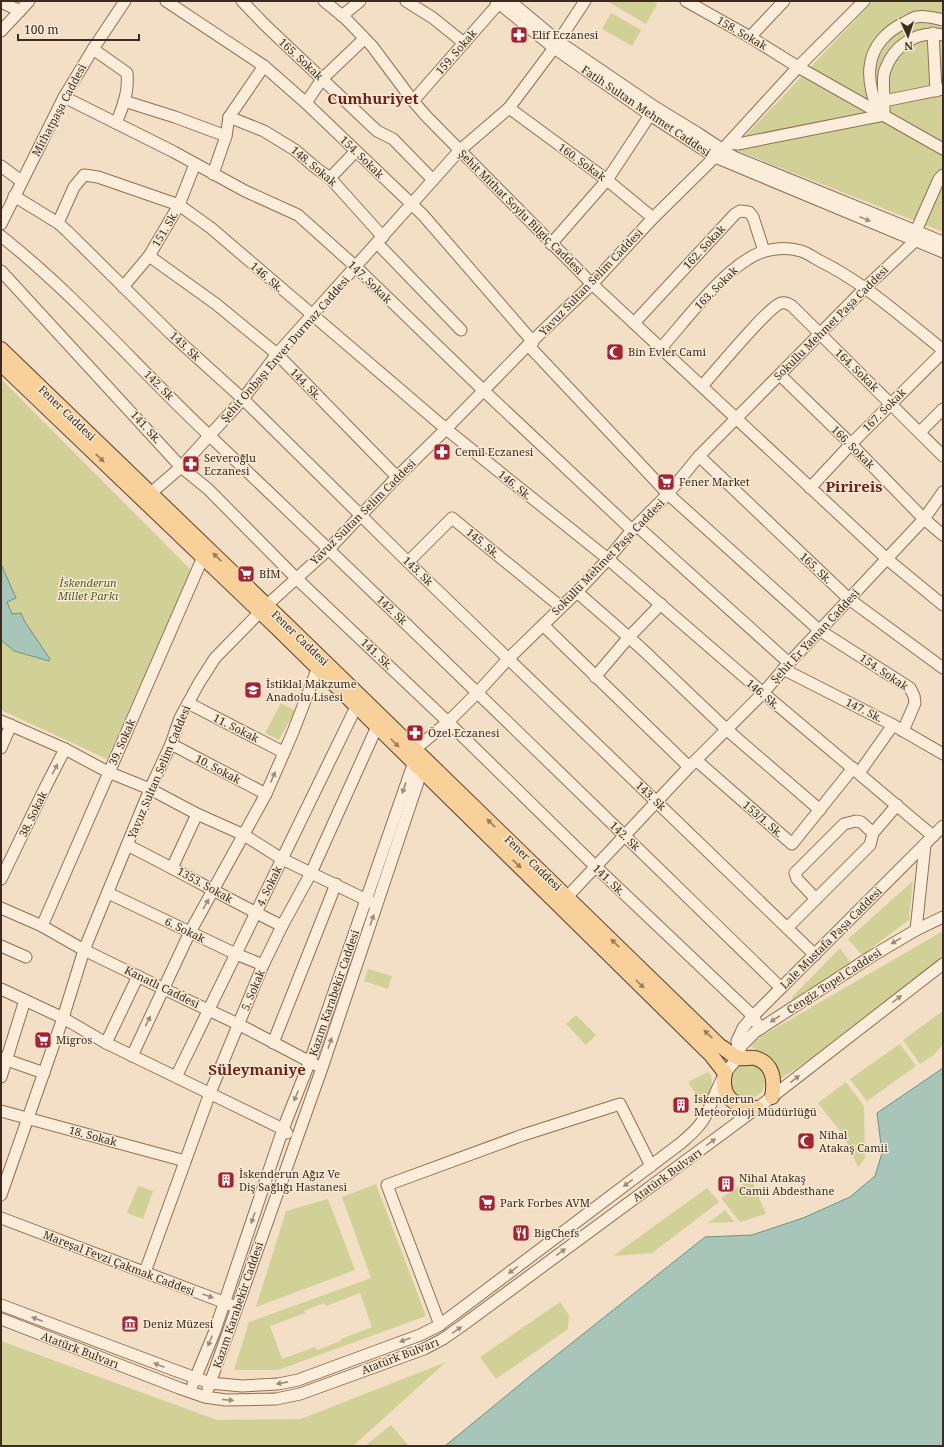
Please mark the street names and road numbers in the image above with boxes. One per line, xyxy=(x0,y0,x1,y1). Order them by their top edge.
street label: 158. Sokak xyxy=(714,12,770,53)
street label: 159. Sokak xyxy=(432,25,480,78)
street label: 165. Sokak xyxy=(276,34,327,83)
street label: Mithatpaşa Caddesi xyxy=(28,61,89,159)
street label: Fatih Sultan Mehmet Caddesi xyxy=(579,62,714,160)
street label: 154. Sokak xyxy=(337,132,388,182)
street label: 160. Sokak xyxy=(555,139,610,184)
street label: 148. Sokak xyxy=(288,142,341,190)
street label: Şehit Mithat Soylu Bilgiç Caddesi xyxy=(456,146,587,278)
street label: 151. Sk. xyxy=(148,208,181,249)
street label: 162. Sokak xyxy=(679,221,728,272)
street label: Yavuz Sultan Selim Caddesi xyxy=(535,224,646,339)
street label: 147. Sokak xyxy=(345,257,396,307)
street label: 146. Sk. xyxy=(248,258,287,295)
street label: 163. Sokak xyxy=(691,262,741,313)
street label: Sokullu Mehmet Paşa Caddesi xyxy=(770,262,892,383)
street label: Şehit Onbaşı Enver Durmaz Caddesi xyxy=(217,272,353,425)
street label: 143. Sk xyxy=(167,328,204,364)
street label: 164. Sokak xyxy=(832,345,883,395)
street label: 144. Sk. xyxy=(287,364,326,403)
street label: 142. Sk xyxy=(141,366,178,403)
street label: Fener Caddesi xyxy=(36,382,99,444)
street label: 167. Sokak xyxy=(859,384,909,435)
street label: 141. Sk. xyxy=(128,407,165,446)
street label: 166. Sokak xyxy=(828,422,879,472)
street label: Yavuz Sultan Selim Caddesi xyxy=(306,455,419,568)
street label: 146. Sk. xyxy=(495,466,535,503)
street label: Sokullu Mehmet Paşa Caddesi xyxy=(548,495,668,618)
street label: 145. Sk. xyxy=(463,524,503,561)
street label: 165. Sk. xyxy=(797,549,836,587)
street label: 143. Sk xyxy=(400,553,437,589)
street label: Şehit Er Yaman Caddesi xyxy=(767,585,863,686)
street label: 142. Sk xyxy=(374,592,411,628)
street label: Fener Caddesi xyxy=(269,607,332,669)
street label: 141. Sk. xyxy=(358,635,397,673)
street label: 154. Sokak xyxy=(857,650,912,694)
street label: 146. Sk. xyxy=(743,675,783,712)
street label: 147. Sk. xyxy=(843,694,885,725)
street label: Yavuz Sultan Selim Caddesi xyxy=(123,702,194,842)
street label: 11. Sokak xyxy=(211,710,262,746)
street label: 39. Sokak xyxy=(105,716,139,767)
street label: 10. Sokak xyxy=(193,750,244,787)
street label: 143. Sk xyxy=(633,778,670,814)
street label: 38. Sokak xyxy=(15,788,50,839)
street label: 153/1. Sk. xyxy=(740,797,787,840)
street label: 142. Sk xyxy=(607,818,644,854)
street label: Fener Caddesi xyxy=(502,832,565,894)
street label: 141. Sk. xyxy=(590,861,629,899)
street label: 1353. Sokak xyxy=(175,863,236,906)
street label: 4. Sokak xyxy=(252,863,285,908)
street label: Lale Mustafa Paşa Caddesi xyxy=(776,883,885,992)
street label: 6. Sokak xyxy=(163,913,208,946)
street label: Kazım Karabekir Caddesi xyxy=(305,927,362,1058)
street label: Cengiz Topel Caddesi xyxy=(784,944,884,1017)
street label: Kanatlı Caddesi xyxy=(122,962,203,1011)
street label: 5. Sokak xyxy=(237,966,268,1013)
street label: 18. Sokak xyxy=(67,1122,119,1149)
street label: Atatürk Bulvarı xyxy=(629,1144,705,1205)
street label: Mareşal Fevzi Çakmak Caddesi xyxy=(41,1227,198,1299)
street label: Kazım Karabekir Caddesi xyxy=(209,1239,266,1370)
street label: Atatürk Bulvarı xyxy=(39,1328,122,1371)
street label: Atatürk Bulvarı xyxy=(359,1334,441,1377)

